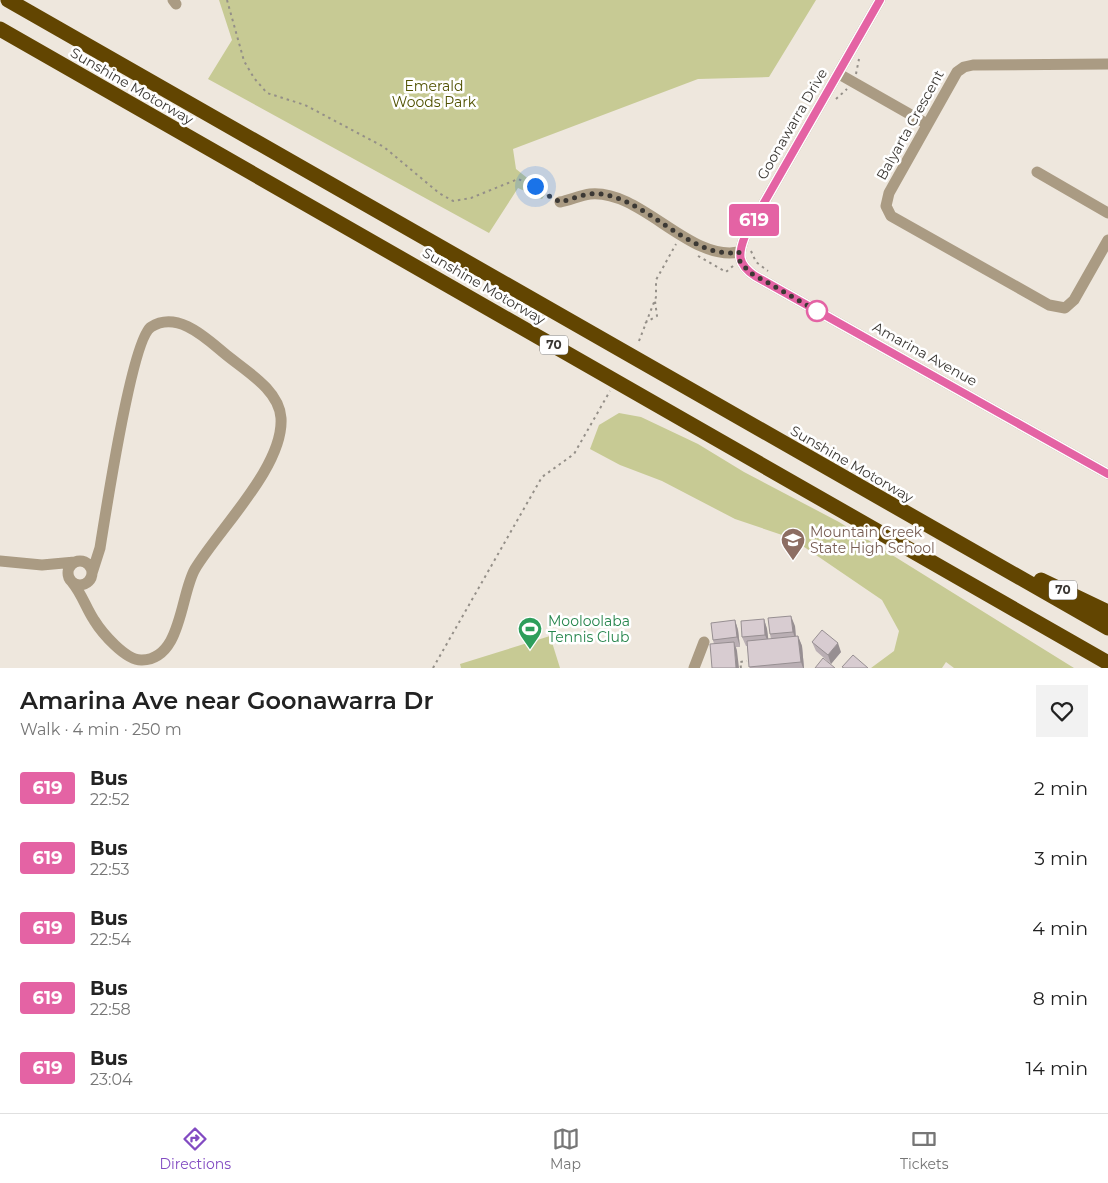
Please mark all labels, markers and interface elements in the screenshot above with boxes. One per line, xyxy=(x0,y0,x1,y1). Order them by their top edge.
street label: Sunshine Motorway xyxy=(67,43,197,129)
street label: Goonawarra Drive xyxy=(753,65,831,183)
street label: Balyarta Crescent xyxy=(872,66,948,183)
park label: Emerald Woods Park xyxy=(392,77,477,111)
your location xyxy=(523,174,548,199)
line badge: 619 xyxy=(725,204,783,236)
text: 619 xyxy=(739,209,769,231)
street label: Sunshine Motorway xyxy=(419,243,549,329)
unlabelled marker xyxy=(806,300,828,322)
street label: Amarina Avenue xyxy=(870,318,980,390)
road number: 70 xyxy=(540,336,568,354)
street label: Sunshine Motorway xyxy=(787,421,917,507)
place label: Mountain Creek State High School xyxy=(810,523,935,557)
school or university icon: Mountain Creek State High School xyxy=(780,527,806,561)
road number: 70 xyxy=(1049,580,1077,600)
place label: Mooloolaba Tennis Club xyxy=(548,612,630,646)
sports icon: Mooloolaba Tennis Club xyxy=(517,616,543,650)
button: heart xyxy=(1036,685,1088,737)
text: Amarina Ave near Goonawarra Dr xyxy=(20,686,433,715)
text: Walk · 4 min · 250 m xyxy=(20,720,182,739)
text: Bus xyxy=(90,767,128,790)
text: 619 xyxy=(33,777,63,799)
text: 2 min xyxy=(1034,777,1088,800)
text: 22:52 xyxy=(90,790,130,809)
text: Bus xyxy=(90,837,128,860)
text: 619 xyxy=(33,847,63,869)
text: 3 min xyxy=(1034,847,1088,870)
text: 22:53 xyxy=(90,860,130,879)
text: Bus xyxy=(90,907,128,930)
text: 619 xyxy=(33,917,63,939)
text: 4 min xyxy=(1032,917,1088,940)
text: 22:54 xyxy=(90,930,131,949)
text: Bus xyxy=(90,977,128,1000)
text: 619 xyxy=(33,987,63,1009)
text: 8 min xyxy=(1033,987,1088,1010)
text: 22:58 xyxy=(90,1000,131,1019)
text: Bus xyxy=(90,1047,128,1070)
text: 619 xyxy=(33,1057,63,1079)
text: 14 min xyxy=(1025,1057,1088,1080)
text: 23:04 xyxy=(90,1070,133,1089)
tab: Directions xyxy=(159,1125,231,1173)
tab: Map xyxy=(550,1125,581,1173)
tab: Tickets xyxy=(900,1125,949,1173)

